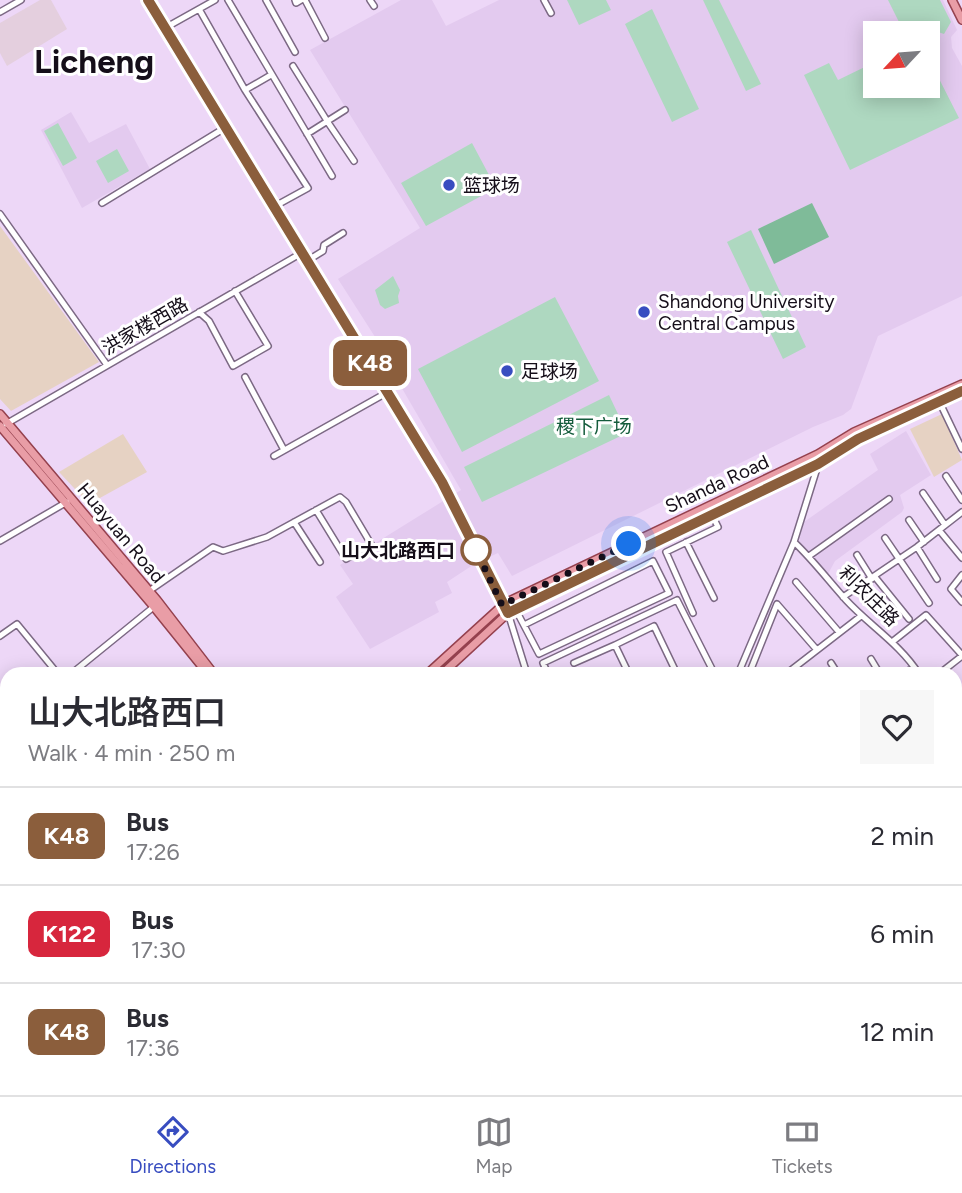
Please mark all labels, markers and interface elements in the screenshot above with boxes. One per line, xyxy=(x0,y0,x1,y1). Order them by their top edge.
north arrow xyxy=(863,21,940,98)
map controls xyxy=(863,21,940,98)
district label: Licheng xyxy=(34,42,154,81)
place label: 篮球场 xyxy=(463,174,520,197)
marker: 篮球场 xyxy=(441,177,457,193)
place label: Shandong University Central Campus xyxy=(658,290,835,335)
street label: 洪家楼西路 xyxy=(98,292,192,360)
marker: Shandong University Central Campus xyxy=(636,304,652,320)
line badge: K48 xyxy=(330,340,410,386)
text: K48 xyxy=(347,348,393,377)
place label: 足球场 xyxy=(521,360,578,383)
marker: 足球场 xyxy=(499,363,515,379)
park label: 稷下广场 xyxy=(556,415,632,438)
street label: Shanda Road xyxy=(661,450,773,518)
street label: Huayuan Road xyxy=(72,478,170,588)
your location xyxy=(611,526,646,561)
marker: 山大北路西口 xyxy=(461,535,491,565)
place label: 山大北路西口 xyxy=(341,539,455,562)
street label: 利农庄路 xyxy=(834,561,904,631)
button: heart xyxy=(860,690,934,764)
text: 山大北路西口 xyxy=(28,693,226,732)
text: Walk · 4 min · 250 m xyxy=(28,739,235,767)
text: Bus xyxy=(126,806,169,838)
text: 2 min xyxy=(870,820,934,852)
text: K48 xyxy=(44,821,89,850)
text: 17:26 xyxy=(126,838,180,866)
text: Bus xyxy=(131,904,174,936)
text: 6 min xyxy=(870,918,934,950)
text: K122 xyxy=(42,919,96,948)
text: 17:30 xyxy=(131,936,186,964)
text: Bus xyxy=(126,1002,169,1034)
text: 12 min xyxy=(860,1016,934,1048)
text: K48 xyxy=(44,1017,89,1046)
text: 17:36 xyxy=(126,1034,179,1062)
tab: Directions xyxy=(129,1113,216,1178)
tab: Map xyxy=(475,1113,513,1178)
tab: Tickets xyxy=(772,1113,833,1178)

